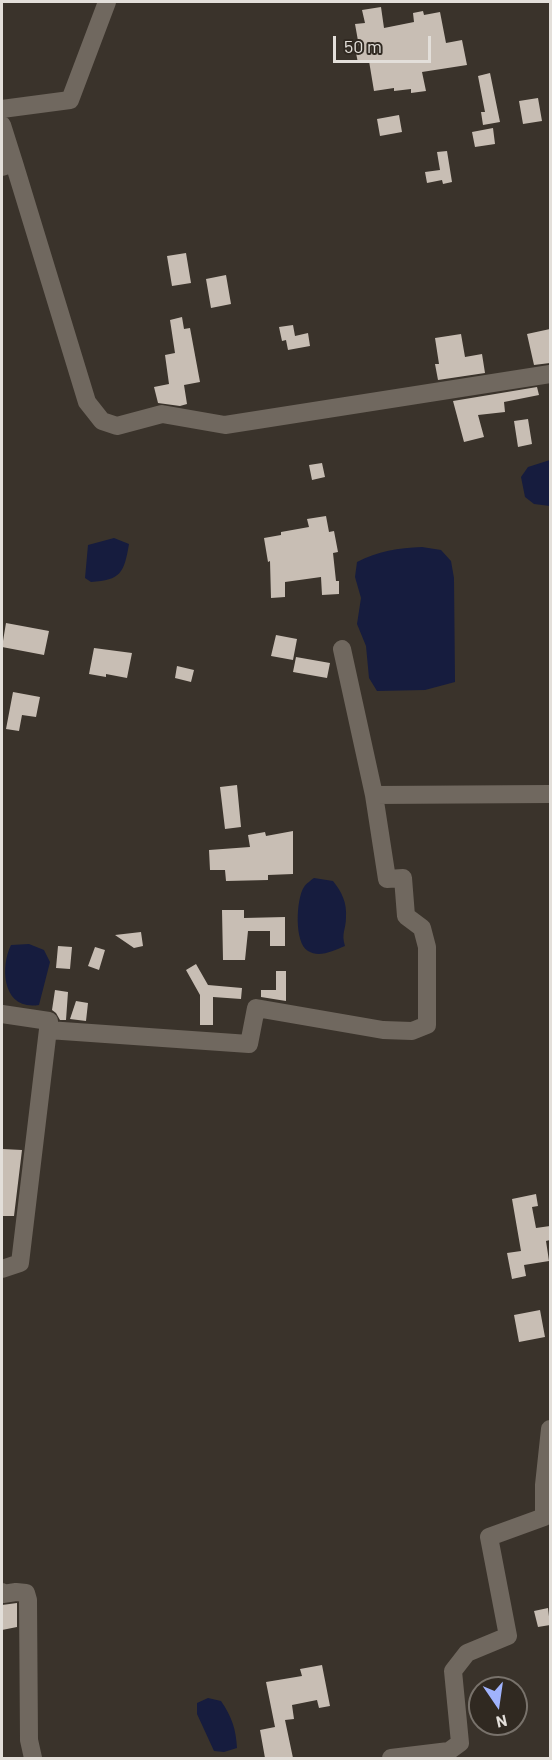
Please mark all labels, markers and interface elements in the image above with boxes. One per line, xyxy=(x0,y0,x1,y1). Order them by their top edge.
scale bar xyxy=(336,24,434,62)
text: 50 m xyxy=(344,35,382,57)
north arrow xyxy=(468,1676,528,1736)
text: N xyxy=(494,1712,509,1733)

